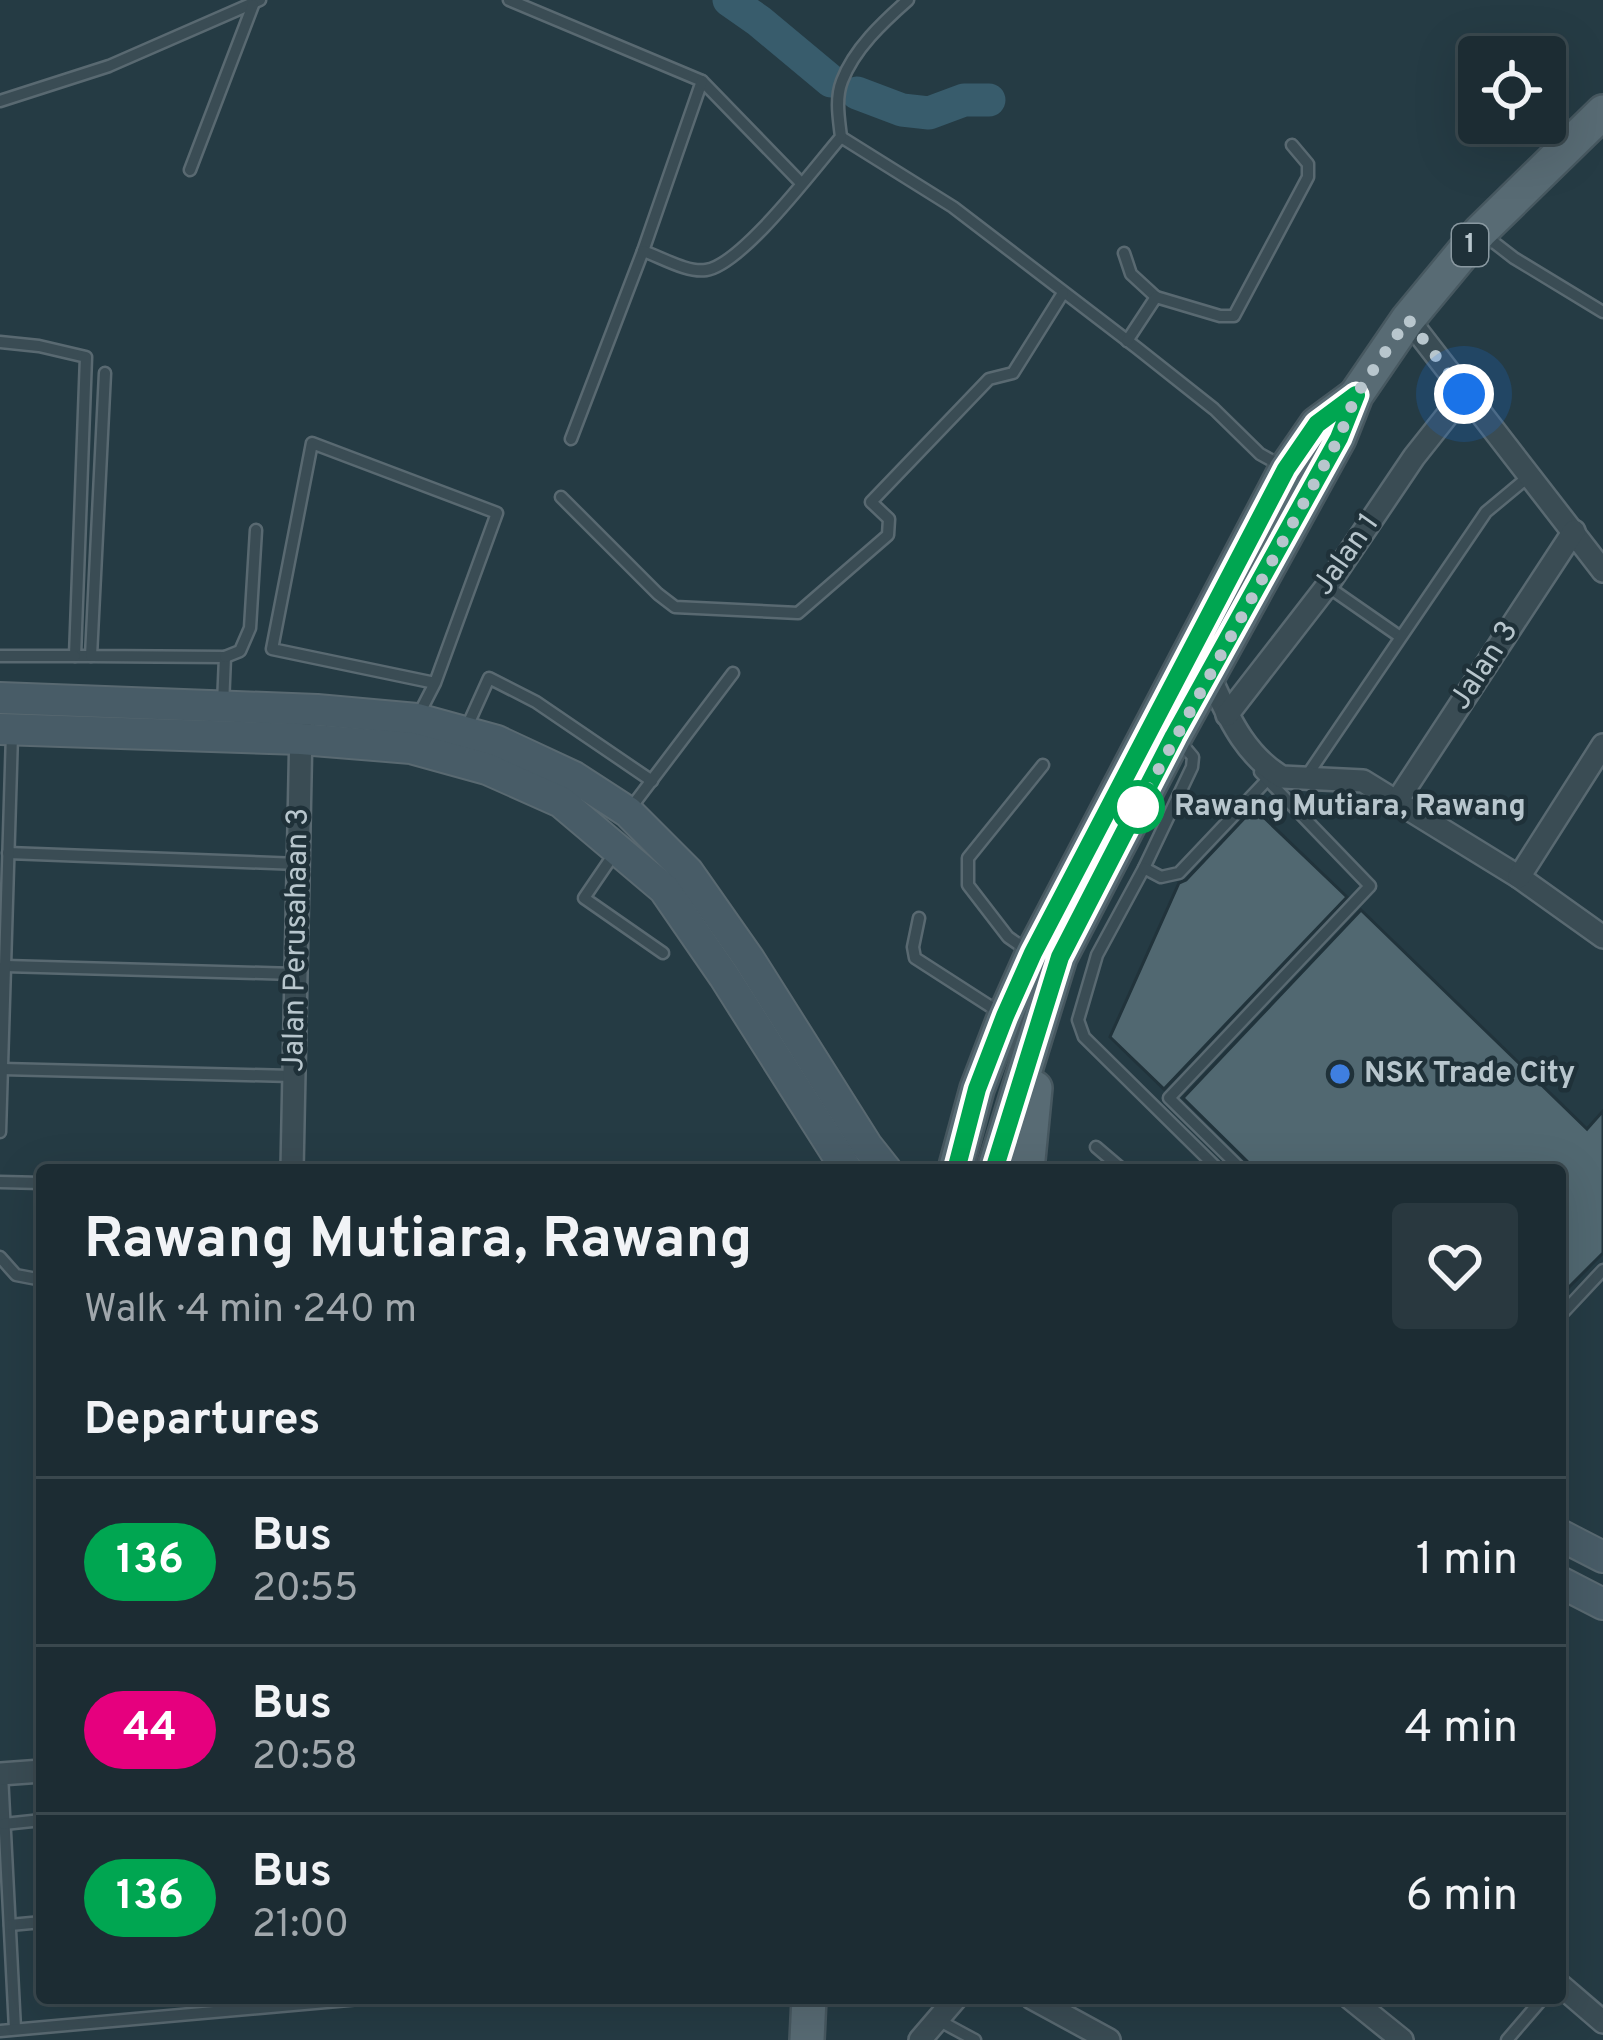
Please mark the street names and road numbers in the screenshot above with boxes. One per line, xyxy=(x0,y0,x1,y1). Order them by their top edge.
road number: 1 xyxy=(1452,224,1488,266)
street label: Jalan 1 xyxy=(1306,507,1388,603)
street label: Jalan 3 xyxy=(1443,615,1527,717)
street label: Jalan Perusahaan 3 xyxy=(276,807,318,1073)

